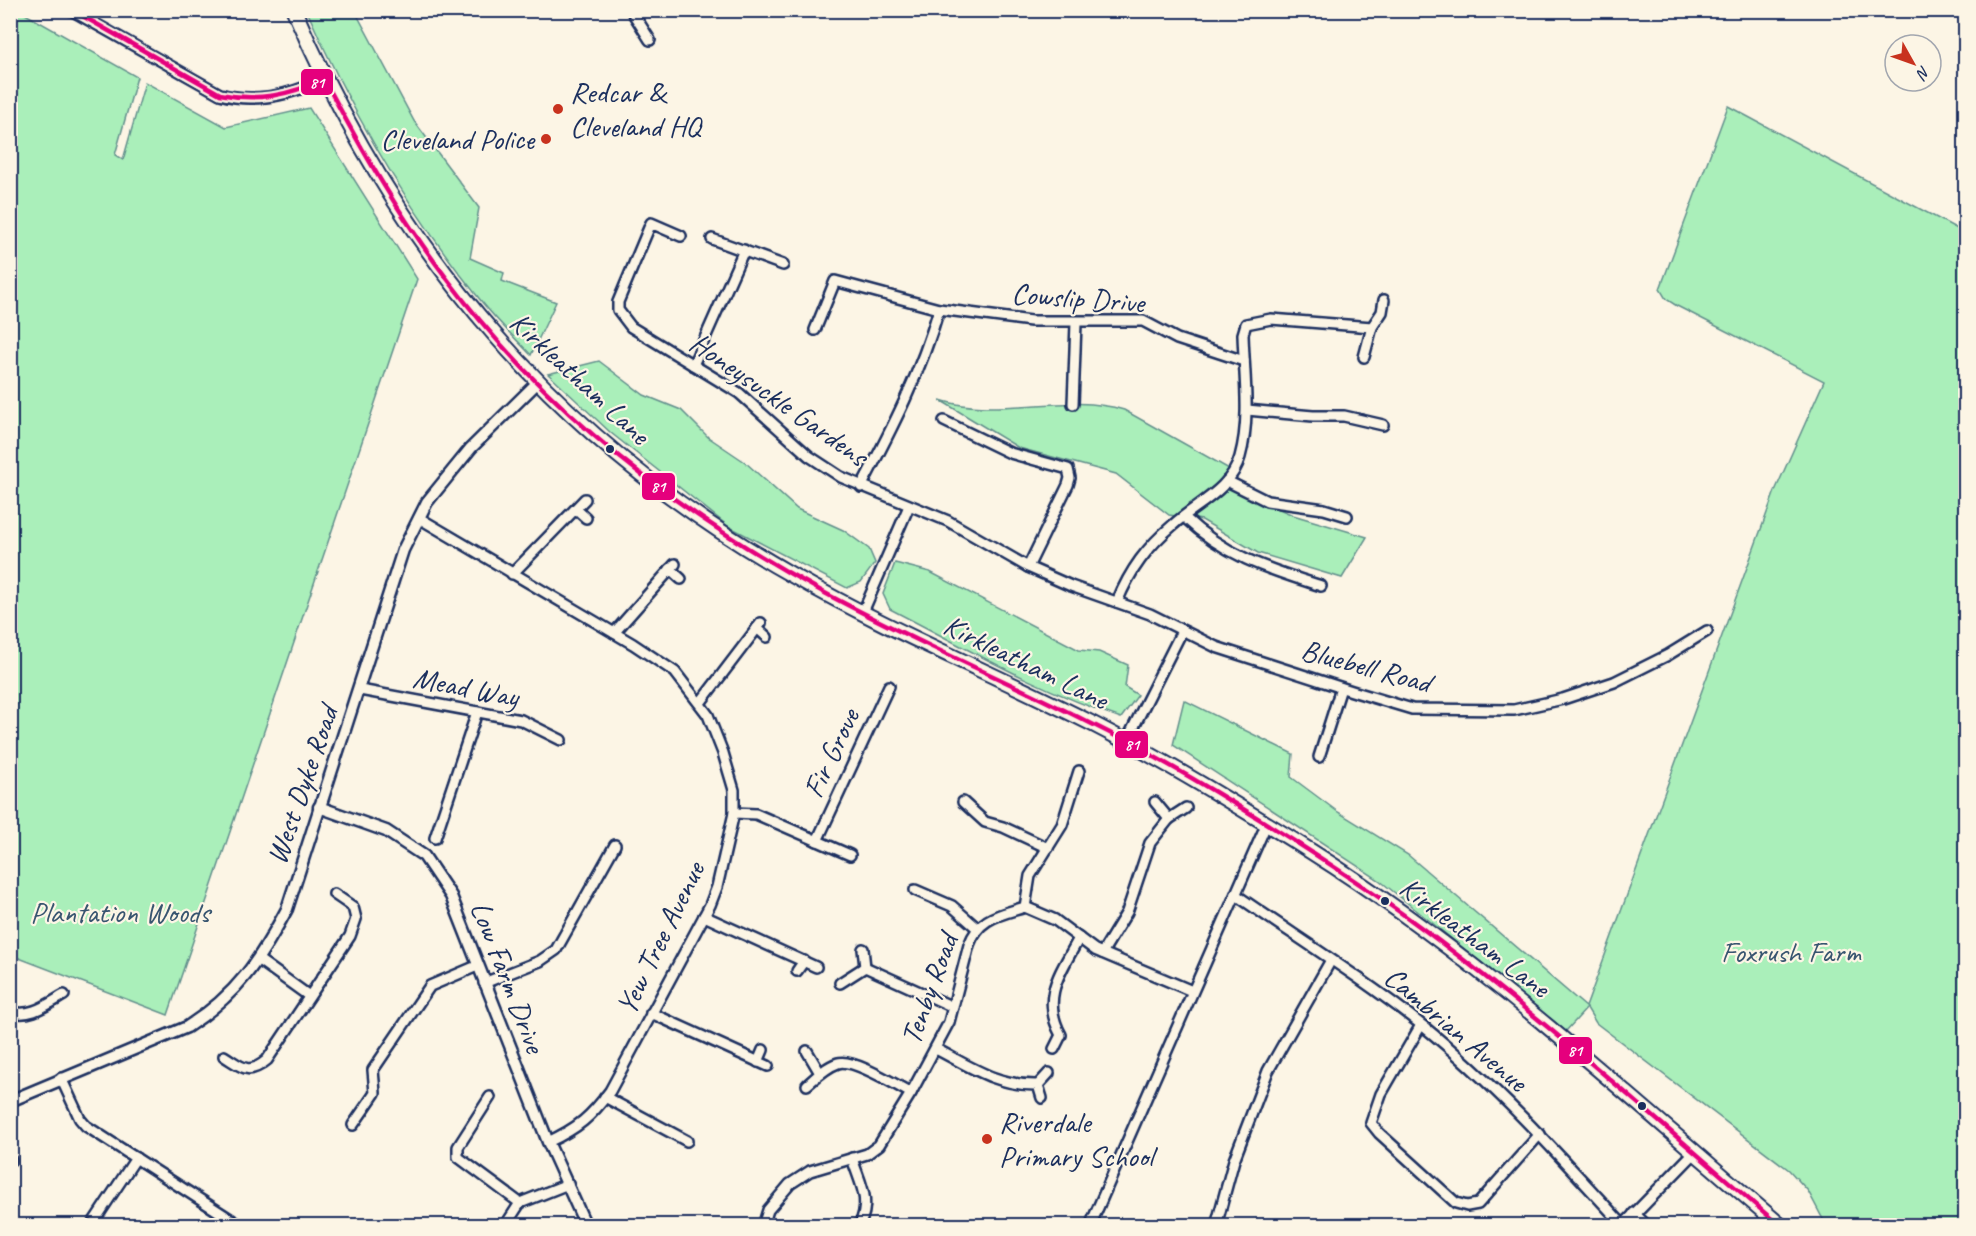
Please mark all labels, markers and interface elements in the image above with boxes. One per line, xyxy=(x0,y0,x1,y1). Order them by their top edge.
north arrow xyxy=(1883,33,1943,93)
text: N xyxy=(1911,62,1935,85)
line badge: 81 xyxy=(300,68,334,96)
text: 81 xyxy=(310,73,326,93)
place label: Redcar & Cleveland HQ xyxy=(570,73,704,145)
marker: Redcar & Cleveland HQ xyxy=(551,102,565,116)
place label: Cleveland Police xyxy=(381,120,536,158)
marker: Cleveland Police xyxy=(539,132,553,146)
street label: Cowslip Drive xyxy=(1010,274,1148,322)
street label: Kirkleatham Lane xyxy=(502,303,660,454)
street label: Honeysuckle Gardens xyxy=(683,324,878,476)
unlabelled marker xyxy=(604,443,616,455)
line badge: 81 xyxy=(641,472,676,501)
text: 81 xyxy=(651,477,667,497)
street label: Kirkleatham Lane xyxy=(937,606,1117,719)
street label: Bluebell Road xyxy=(1297,631,1439,703)
street label: Mead Way xyxy=(410,658,524,716)
street label: West Dyke Road xyxy=(257,697,348,869)
street label: Fir Grove xyxy=(794,701,869,803)
line badge: 81 xyxy=(1114,730,1149,759)
text: 81 xyxy=(1125,735,1141,755)
street label: Yew Tree Avenue xyxy=(607,854,714,1020)
street label: Kirkleatham Lane xyxy=(1392,868,1560,1007)
park label: Plantation Woods xyxy=(30,893,213,931)
unlabelled marker xyxy=(1379,895,1391,907)
street label: Low Farm Drive xyxy=(462,896,555,1060)
street label: Tenby Road xyxy=(892,925,968,1049)
park label: Foxrush Farm xyxy=(1721,933,1862,971)
street label: Cambrian Avenue xyxy=(1376,958,1537,1101)
line badge: 81 xyxy=(1558,1036,1593,1065)
text: 81 xyxy=(1568,1041,1584,1061)
unlabelled marker xyxy=(1636,1100,1648,1112)
place label: Riverdale Primary School xyxy=(999,1103,1158,1175)
marker: Riverdale Primary School xyxy=(980,1132,994,1146)

